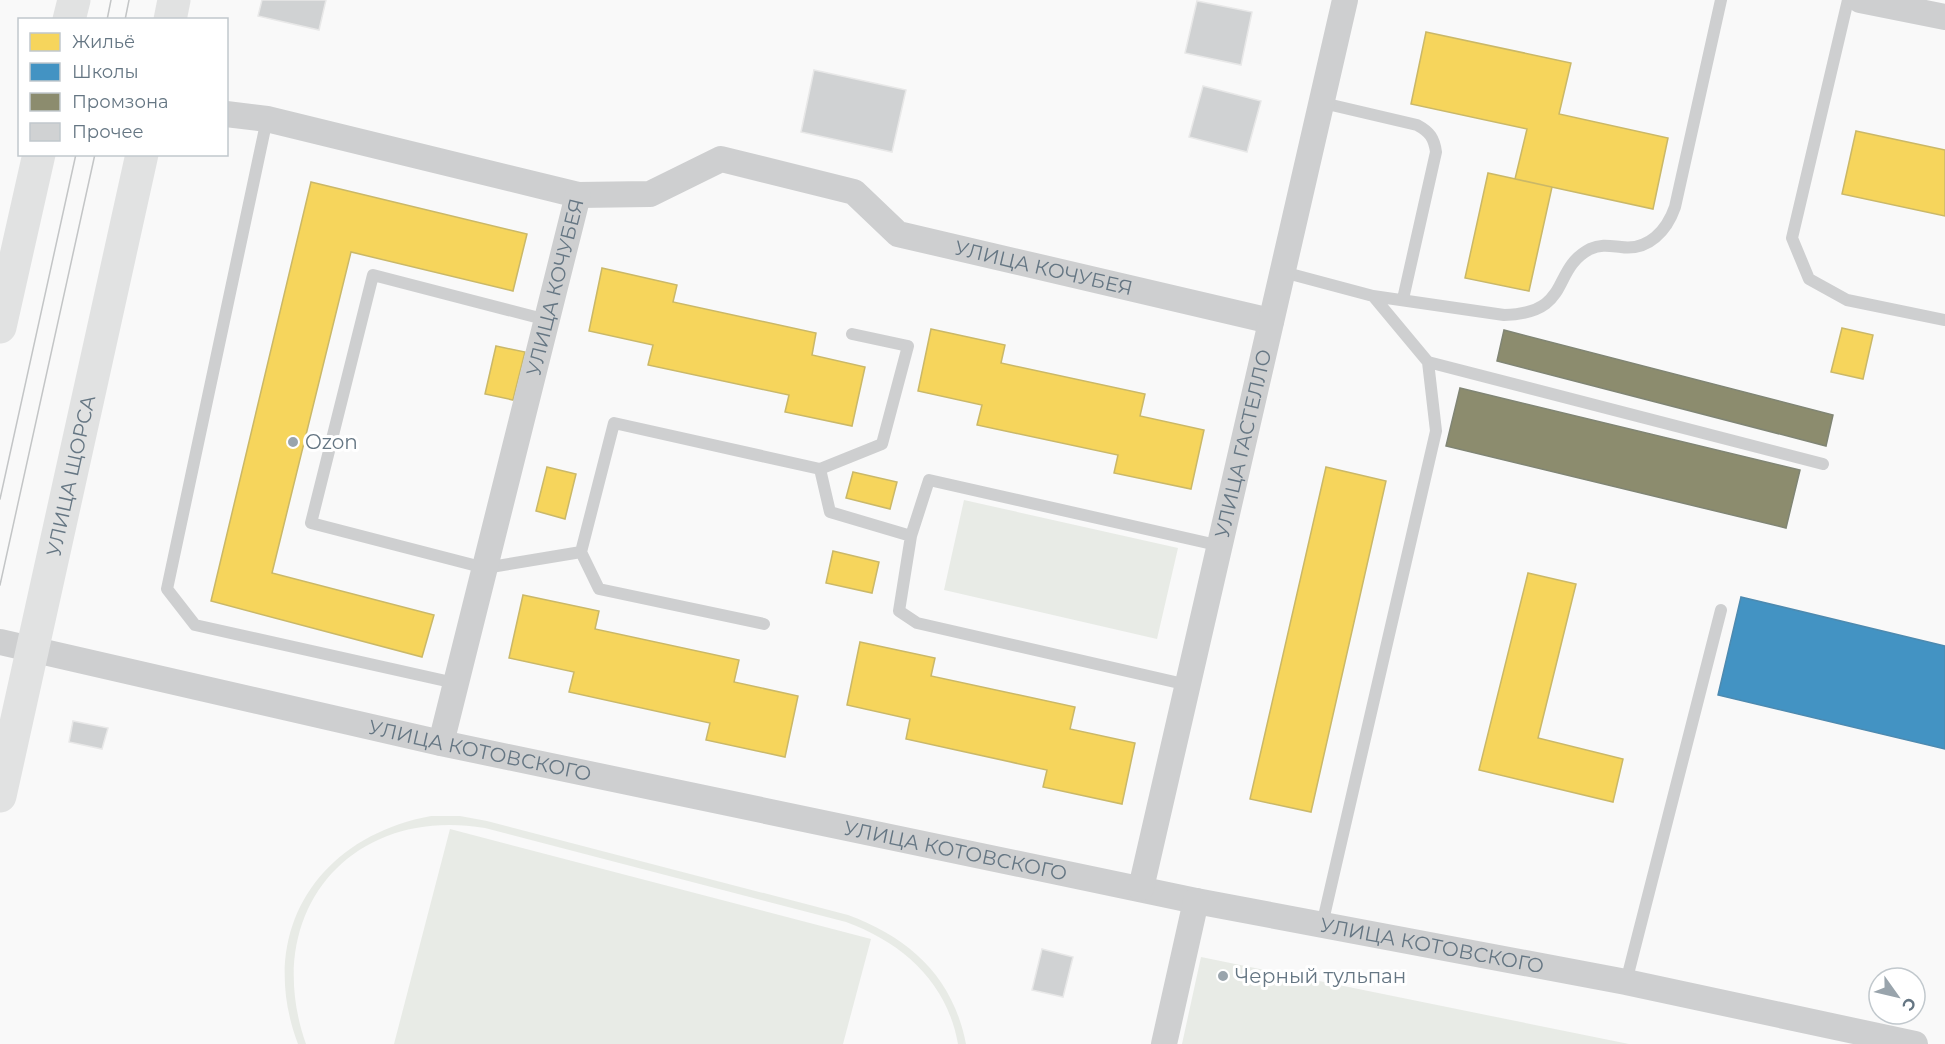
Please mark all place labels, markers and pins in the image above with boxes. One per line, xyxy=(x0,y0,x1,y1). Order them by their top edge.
place label: Ozon xyxy=(305,430,358,454)
marker: Ozon xyxy=(286,435,300,449)
place label: Черный тульпан xyxy=(1235,964,1406,988)
marker: Черный тульпан xyxy=(1216,969,1230,983)

